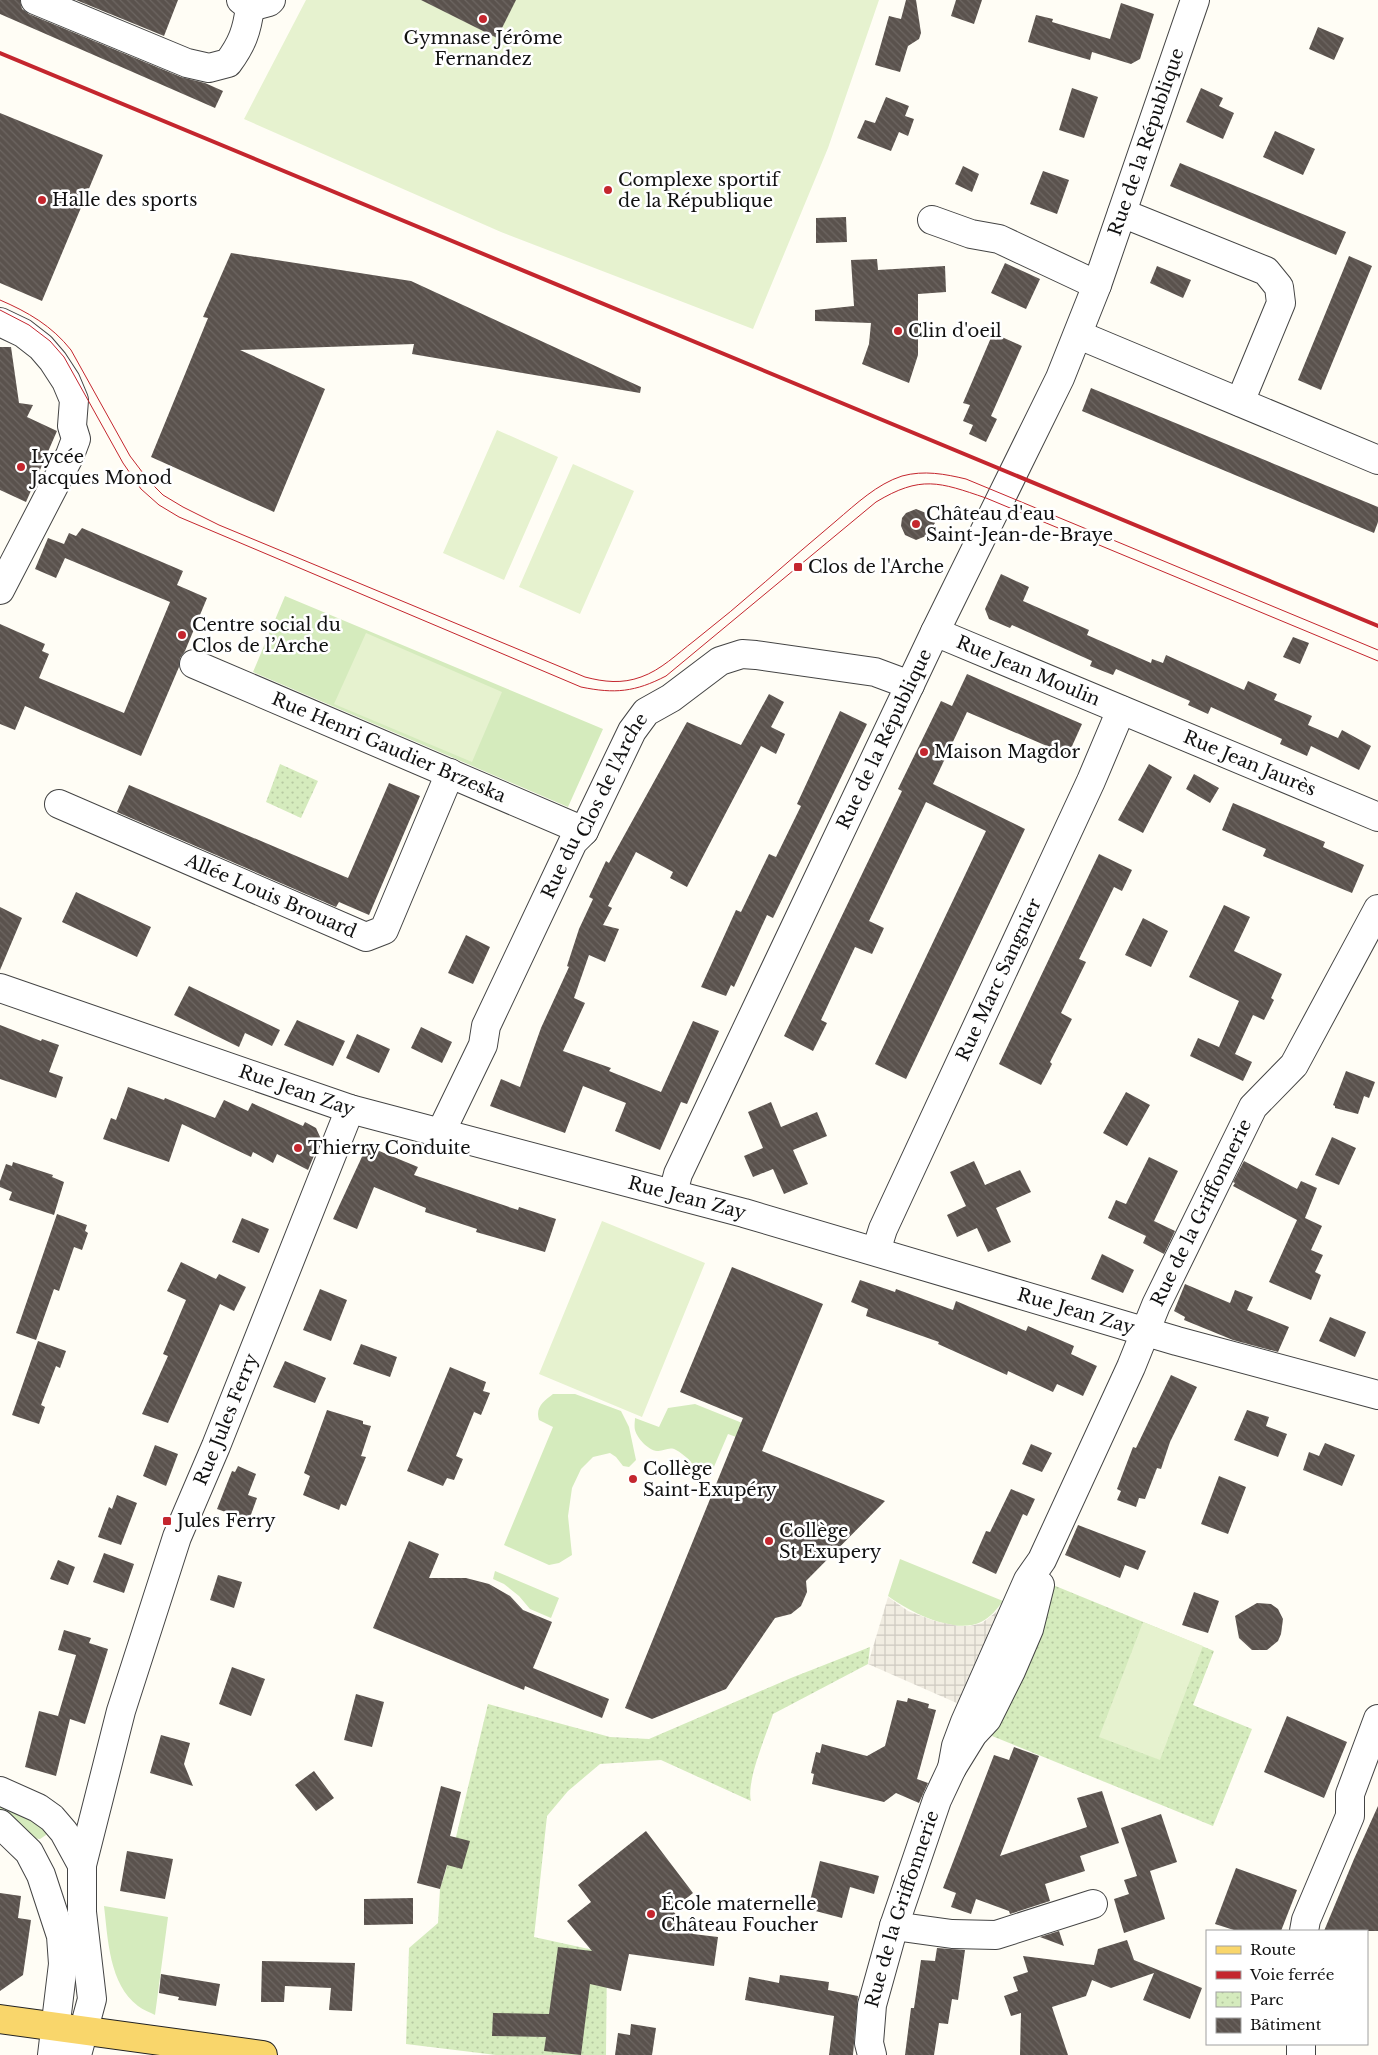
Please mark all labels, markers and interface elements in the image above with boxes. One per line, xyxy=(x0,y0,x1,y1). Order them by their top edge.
marker: Gymnase Jérôme Fernandez xyxy=(477,13,489,25)
place label: Gymnase Jérôme Fernandez xyxy=(403,27,563,70)
street label: Rue de la République xyxy=(1104,45,1189,239)
place label: Complexe sportif de la République xyxy=(618,169,782,212)
marker: Complexe sportif de la République xyxy=(602,184,614,196)
place label: Halle des sports xyxy=(52,189,197,211)
marker: Halle des sports xyxy=(36,194,48,206)
place label: Clin d'oeil xyxy=(908,320,1002,342)
marker: Clin d'oeil xyxy=(892,325,904,337)
place label: Lycée Jacques Monod xyxy=(29,446,172,489)
marker: Lycée Jacques Monod xyxy=(15,461,27,473)
place label: Château d'eau Saint-Jean-de-Braye xyxy=(926,503,1113,546)
marker: Château d'eau Saint-Jean-de-Braye xyxy=(910,518,922,530)
place label: Clos de l'Arche xyxy=(808,556,944,578)
marker: Clos de l'Arche xyxy=(792,561,804,573)
place label: Centre social du Clos de l’Arche xyxy=(192,614,341,657)
marker: Centre social du Clos de l’Arche xyxy=(176,629,188,641)
street label: Rue Jean Moulin xyxy=(953,631,1103,711)
street label: Rue de la République xyxy=(832,645,936,833)
street label: Rue Henri Gaudier Brzeska xyxy=(269,688,509,807)
street label: Rue du Clos de l'Arche xyxy=(537,709,652,902)
street label: Rue Jean Jaurès xyxy=(1180,726,1319,801)
place label: Maison Magdor xyxy=(934,741,1080,763)
marker: Maison Magdor xyxy=(918,746,930,758)
street label: Allée Louis Brouard xyxy=(181,849,360,943)
street label: Rue Marc Sangnier xyxy=(952,894,1046,1064)
street label: Rue Jean Zay xyxy=(236,1060,358,1121)
street label: Rue de la Griffonnerie xyxy=(1146,1116,1256,1310)
place label: Thierry Conduite xyxy=(308,1137,471,1159)
marker: Thierry Conduite xyxy=(292,1142,304,1154)
street label: Rue Jean Zay xyxy=(626,1172,749,1224)
street label: Rue Jean Zay xyxy=(1015,1283,1138,1339)
street label: Rue Jules Ferry xyxy=(189,1350,263,1489)
place label: Collège Saint-Exupéry xyxy=(643,1458,777,1501)
marker: Collège Saint-Exupéry xyxy=(627,1473,639,1485)
place label: Jules Ferry xyxy=(175,1510,276,1532)
marker: Jules Ferry xyxy=(161,1515,173,1527)
place label: Collège St Exupery xyxy=(779,1520,882,1563)
marker: Collège St Exupery xyxy=(763,1535,775,1547)
street label: Rue de la Griffonnerie xyxy=(861,1808,944,2010)
place label: École maternelle Château Foucher xyxy=(661,1892,819,1936)
marker: École maternelle Château Foucher xyxy=(645,1908,657,1920)
legend xyxy=(1206,1930,1368,2045)
text: Route xyxy=(1250,1940,1296,1959)
text: Voie ferrée xyxy=(1249,1965,1334,1984)
text: Parc xyxy=(1250,1990,1283,2009)
text: Bâtiment xyxy=(1250,2015,1322,2034)

